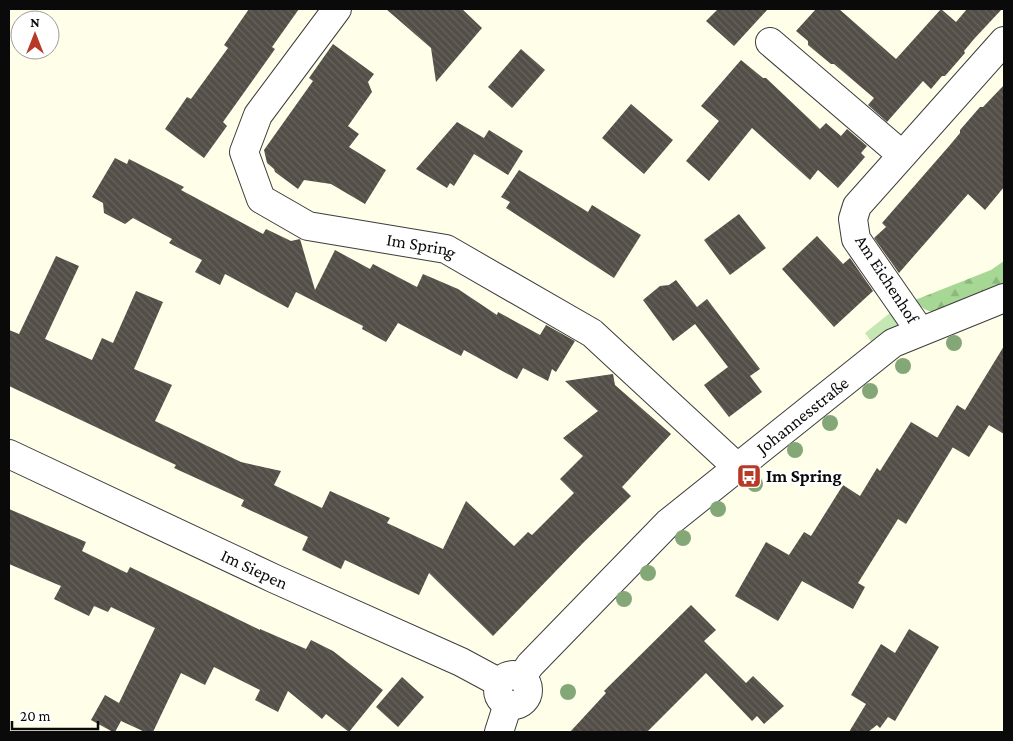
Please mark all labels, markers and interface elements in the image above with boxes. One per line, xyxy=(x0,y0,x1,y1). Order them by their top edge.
north arrow xyxy=(10,10,60,60)
text: N xyxy=(30,14,40,30)
street label: Im Spring xyxy=(385,229,460,263)
street label: Am Eichenhof xyxy=(851,231,924,328)
street label: Johannesstraße xyxy=(751,373,852,459)
bus stop icon: Im Spring xyxy=(736,463,762,489)
place label: Im Spring xyxy=(766,466,842,486)
street label: Im Siepen xyxy=(218,545,291,593)
scale bar xyxy=(12,698,99,730)
text: 20 m xyxy=(20,708,51,724)

